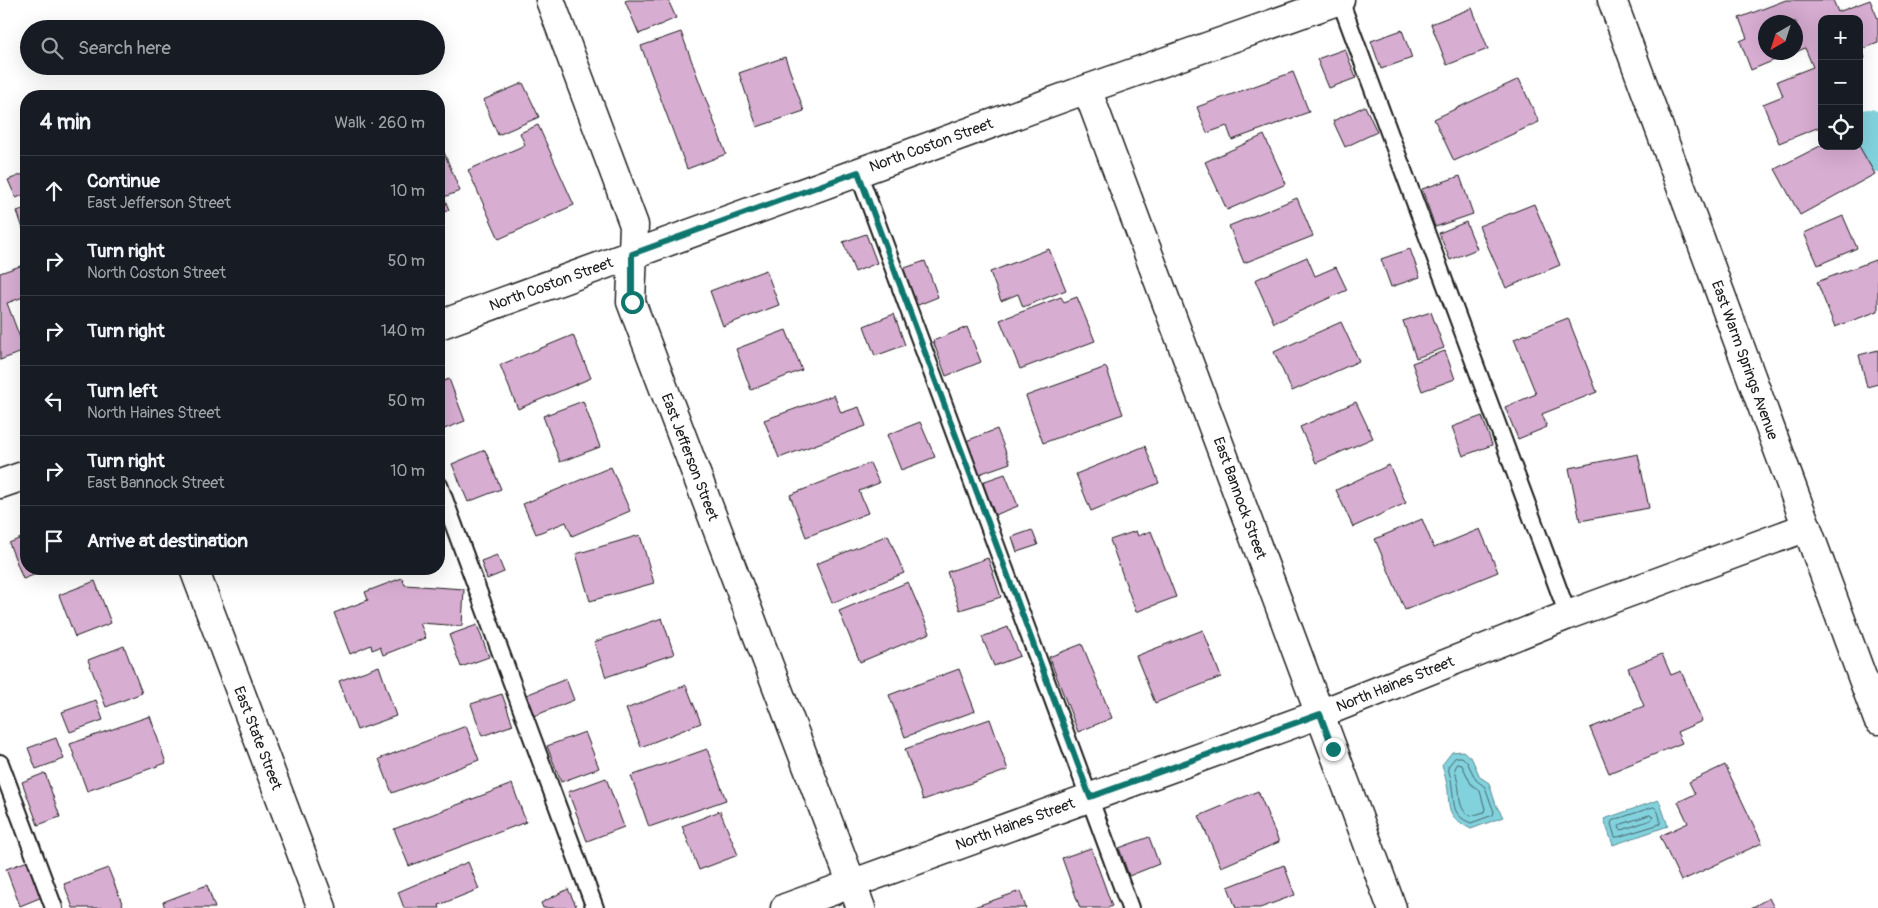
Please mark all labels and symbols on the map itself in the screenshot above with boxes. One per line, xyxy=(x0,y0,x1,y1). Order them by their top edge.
north arrow xyxy=(1758,15,1803,60)
street label: North Coston Street xyxy=(867,114,997,177)
street label: North Coston Street xyxy=(487,253,617,316)
street label: East Warm Springs Avenue xyxy=(1707,278,1782,443)
route start xyxy=(621,291,644,314)
street label: East Jefferson Street xyxy=(656,391,723,524)
street label: East Bannock Street xyxy=(1209,434,1271,563)
street label: North Haines Street xyxy=(1333,652,1458,717)
street label: East State Street xyxy=(229,684,286,794)
route end xyxy=(1322,738,1345,761)
street label: North Haines Street xyxy=(953,794,1078,855)

